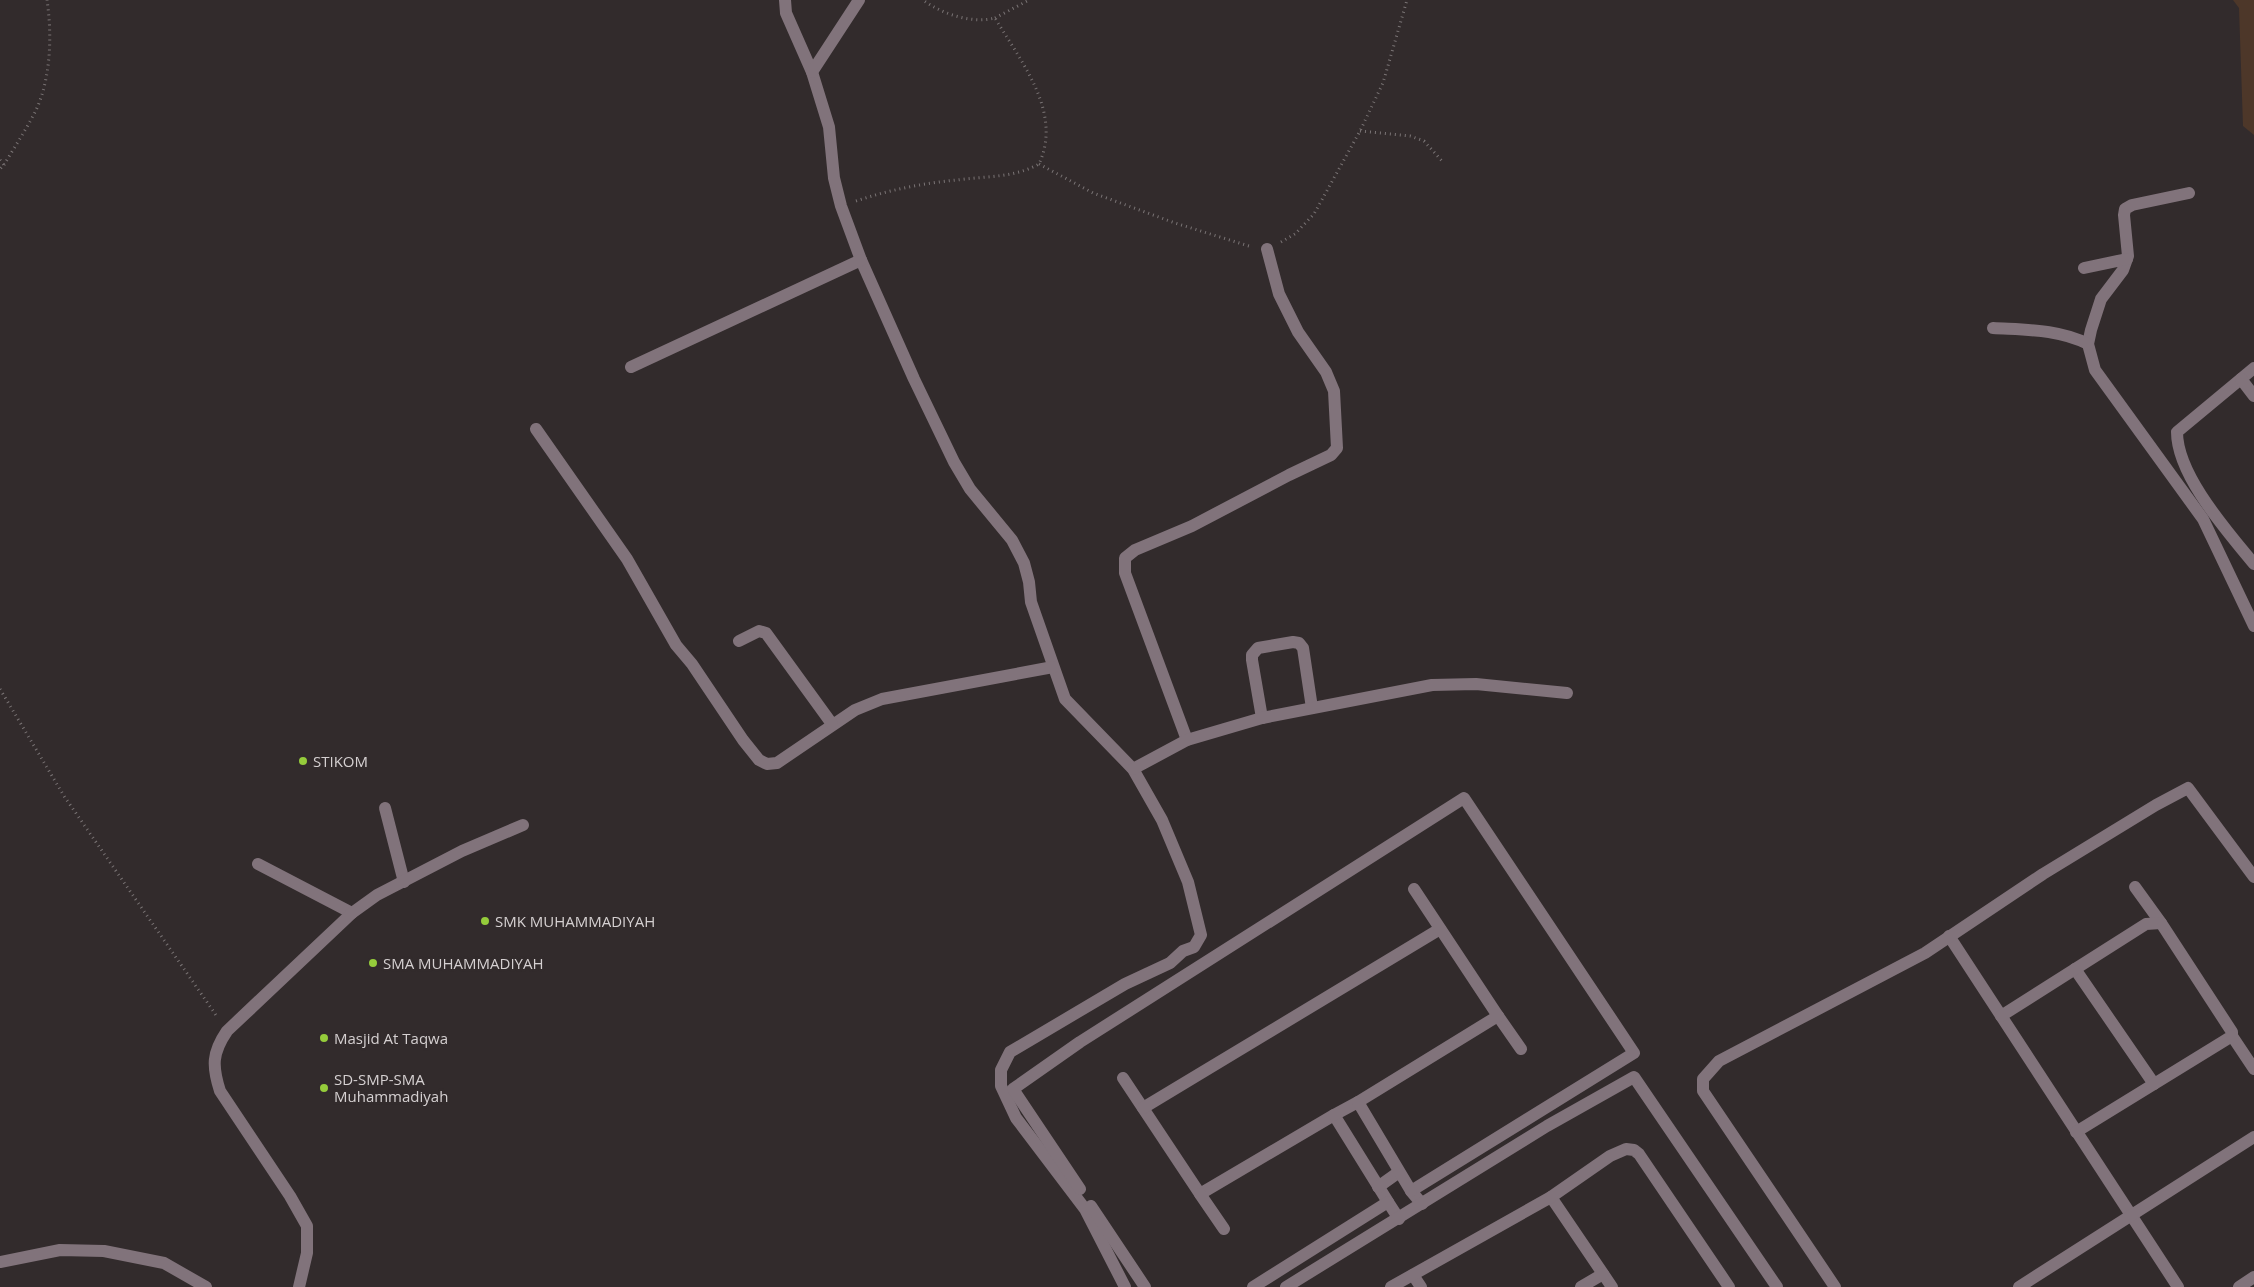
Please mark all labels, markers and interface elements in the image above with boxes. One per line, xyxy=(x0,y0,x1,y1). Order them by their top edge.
place label: STIKOM xyxy=(313,751,368,771)
marker: STIKOM xyxy=(297,755,309,767)
place label: SMK MUHAMMADIYAH xyxy=(495,911,655,931)
marker: SMK MUHAMMADIYAH xyxy=(479,915,491,927)
place label: SMA MUHAMMADIYAH xyxy=(383,953,544,973)
marker: SMA MUHAMMADIYAH xyxy=(367,957,379,969)
place label: Masjid At Taqwa xyxy=(334,1028,448,1048)
marker: Masjid At Taqwa xyxy=(318,1032,330,1044)
place label: SD-SMP-SMA Muhammadiyah xyxy=(334,1069,448,1106)
marker: SD-SMP-SMA Muhammadiyah xyxy=(318,1082,330,1094)

